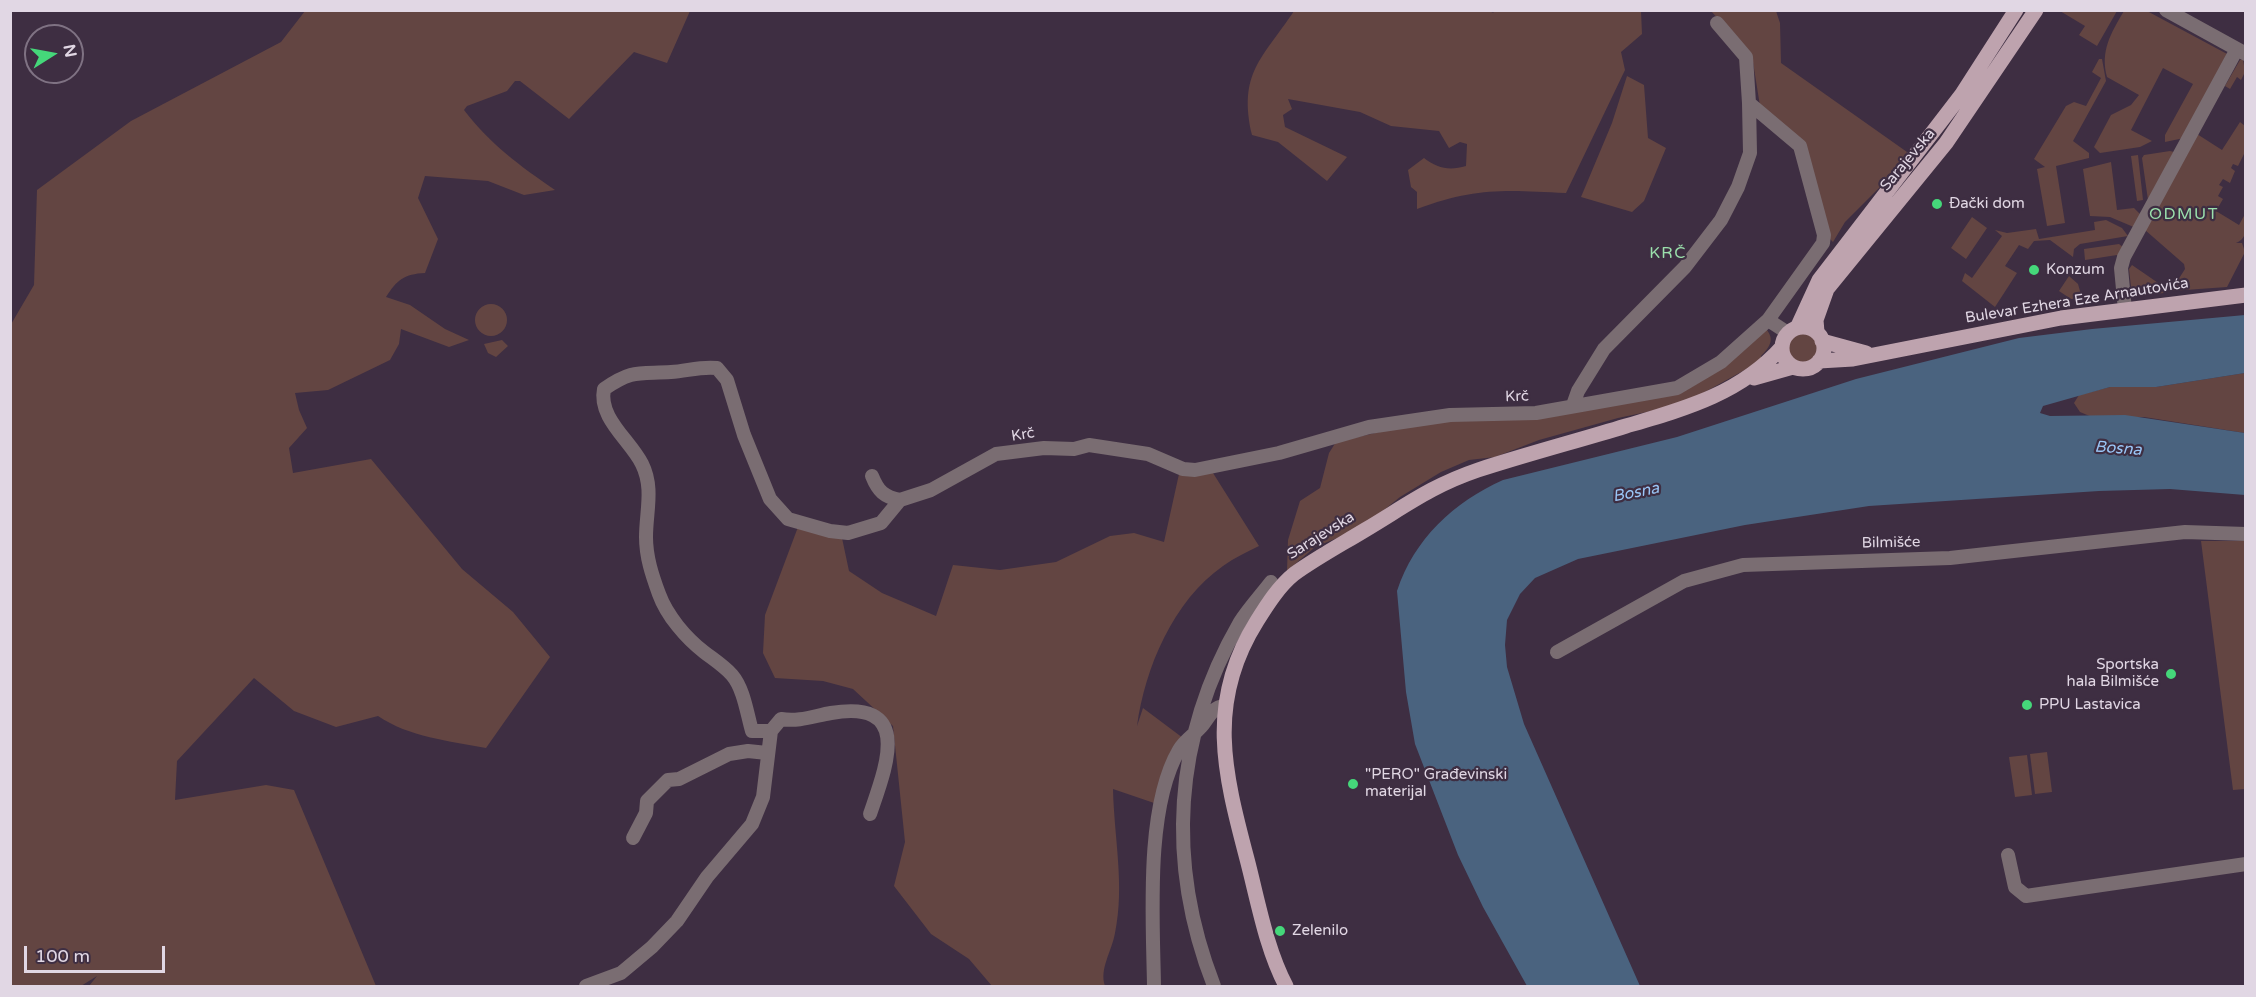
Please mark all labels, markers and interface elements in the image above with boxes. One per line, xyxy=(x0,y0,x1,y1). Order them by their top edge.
north arrow xyxy=(24,24,84,84)
text: N xyxy=(59,43,81,59)
street label: Sarajevska xyxy=(1877,125,1939,195)
place label: Đački dom xyxy=(1949,195,2025,213)
marker: Đački dom xyxy=(1930,197,1944,211)
district label: ODMUT xyxy=(2149,205,2219,225)
district label: KRČ xyxy=(1649,244,1687,264)
place label: Konzum xyxy=(2046,261,2105,279)
marker: Konzum xyxy=(2027,263,2041,277)
street label: Bulevar Ezhera Eze Arnautovića xyxy=(1964,274,2190,328)
street label: Krč xyxy=(1505,388,1529,406)
street label: Krč xyxy=(1010,424,1036,446)
water label: Bosna xyxy=(2094,438,2142,460)
water label: Bosna xyxy=(1611,479,1661,507)
street label: Sarajevska xyxy=(1284,508,1358,564)
street label: Bilmišće xyxy=(1861,533,1921,553)
place label: Sportska hala Bilmišće xyxy=(2066,656,2159,691)
marker: Sportska hala Bilmišće xyxy=(2164,667,2178,681)
place label: PPU Lastavica xyxy=(2039,696,2141,714)
marker: PPU Lastavica xyxy=(2020,698,2034,712)
place label: "PERO" Građevinski materijal xyxy=(1365,766,1507,801)
marker: "PERO" Građevinski materijal xyxy=(1346,777,1360,791)
place label: Zelenilo xyxy=(1292,922,1348,940)
marker: Zelenilo xyxy=(1273,924,1287,938)
scale bar xyxy=(27,934,168,972)
text: 100 m xyxy=(35,945,90,967)

